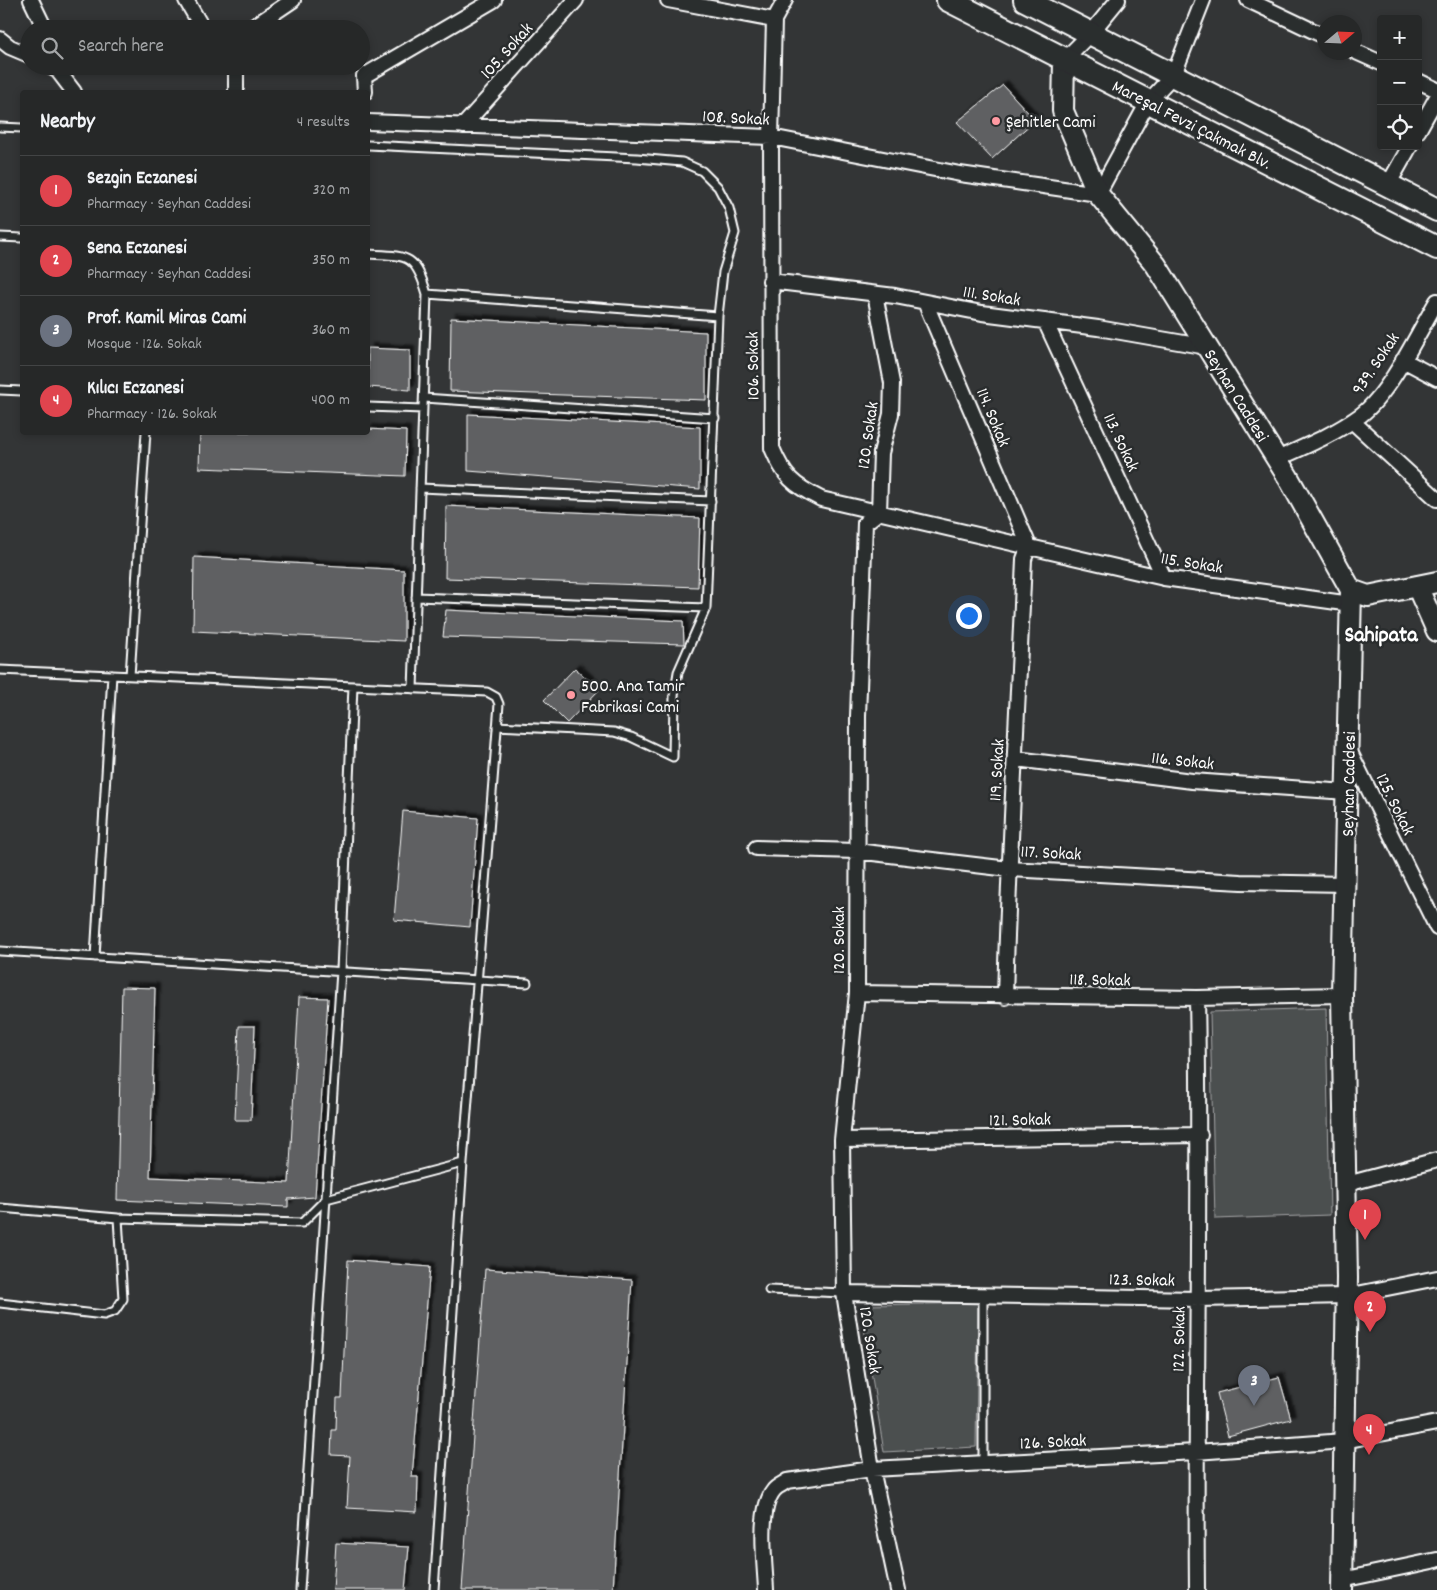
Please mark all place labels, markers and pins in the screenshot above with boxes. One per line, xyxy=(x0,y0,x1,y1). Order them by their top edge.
place label: Şehitler Cami xyxy=(1006,111,1096,136)
marker: Şehitler Cami xyxy=(990,115,1002,127)
place label: 500. Ana Tamir Fabrikasi Cami xyxy=(581,675,685,721)
marker: 500. Ana Tamir Fabrikasi Cami xyxy=(565,689,577,701)
pin: 1 xyxy=(1349,1199,1381,1240)
pin: 2 xyxy=(1354,1291,1386,1332)
pin: 3 xyxy=(1238,1365,1270,1406)
pin: 4 xyxy=(1353,1414,1385,1455)

